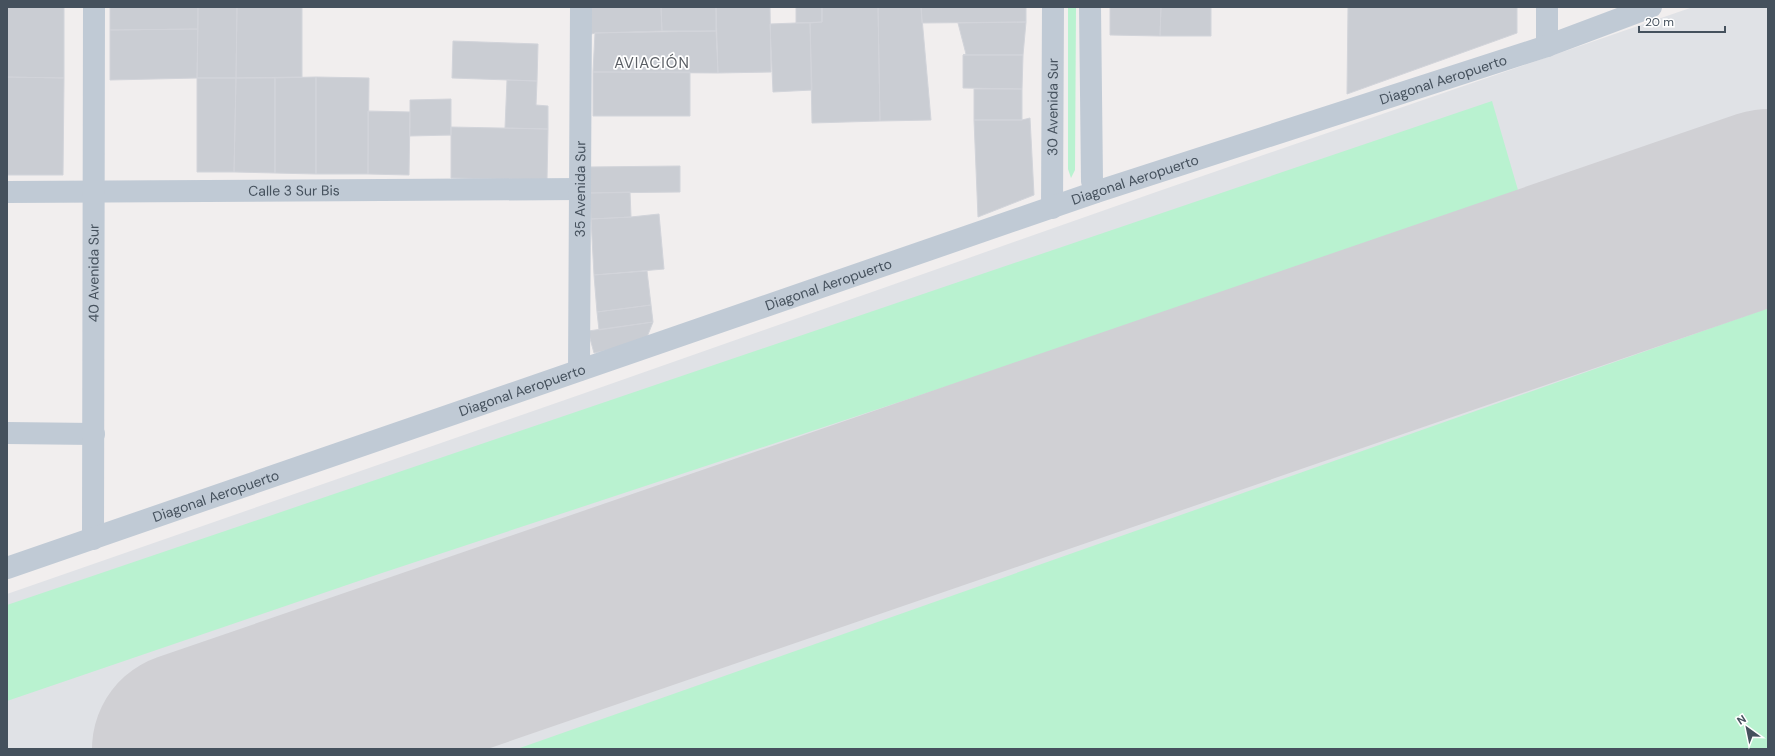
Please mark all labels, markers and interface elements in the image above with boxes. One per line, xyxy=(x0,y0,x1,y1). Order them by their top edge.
scale bar xyxy=(1639,8,1725,34)
text: 20 m xyxy=(1645,14,1674,30)
street label: Diagonal Aeropuerto xyxy=(1377,51,1509,109)
district label: AVIACIÓN xyxy=(614,53,690,73)
street label: 30 Avenida Sur xyxy=(1043,58,1062,156)
street label: 35 Avenida Sur xyxy=(571,140,589,238)
street label: Diagonal Aeropuerto xyxy=(1069,150,1201,209)
street label: Calle 3 Sur Bis xyxy=(248,181,340,200)
street label: 40 Avenida Sur xyxy=(84,224,103,322)
street label: Diagonal Aeropuerto xyxy=(763,254,894,315)
street label: Diagonal Aeropuerto xyxy=(457,360,588,420)
street label: Diagonal Aeropuerto xyxy=(150,466,282,526)
north arrow xyxy=(1727,708,1767,748)
text: N xyxy=(1734,712,1749,728)

